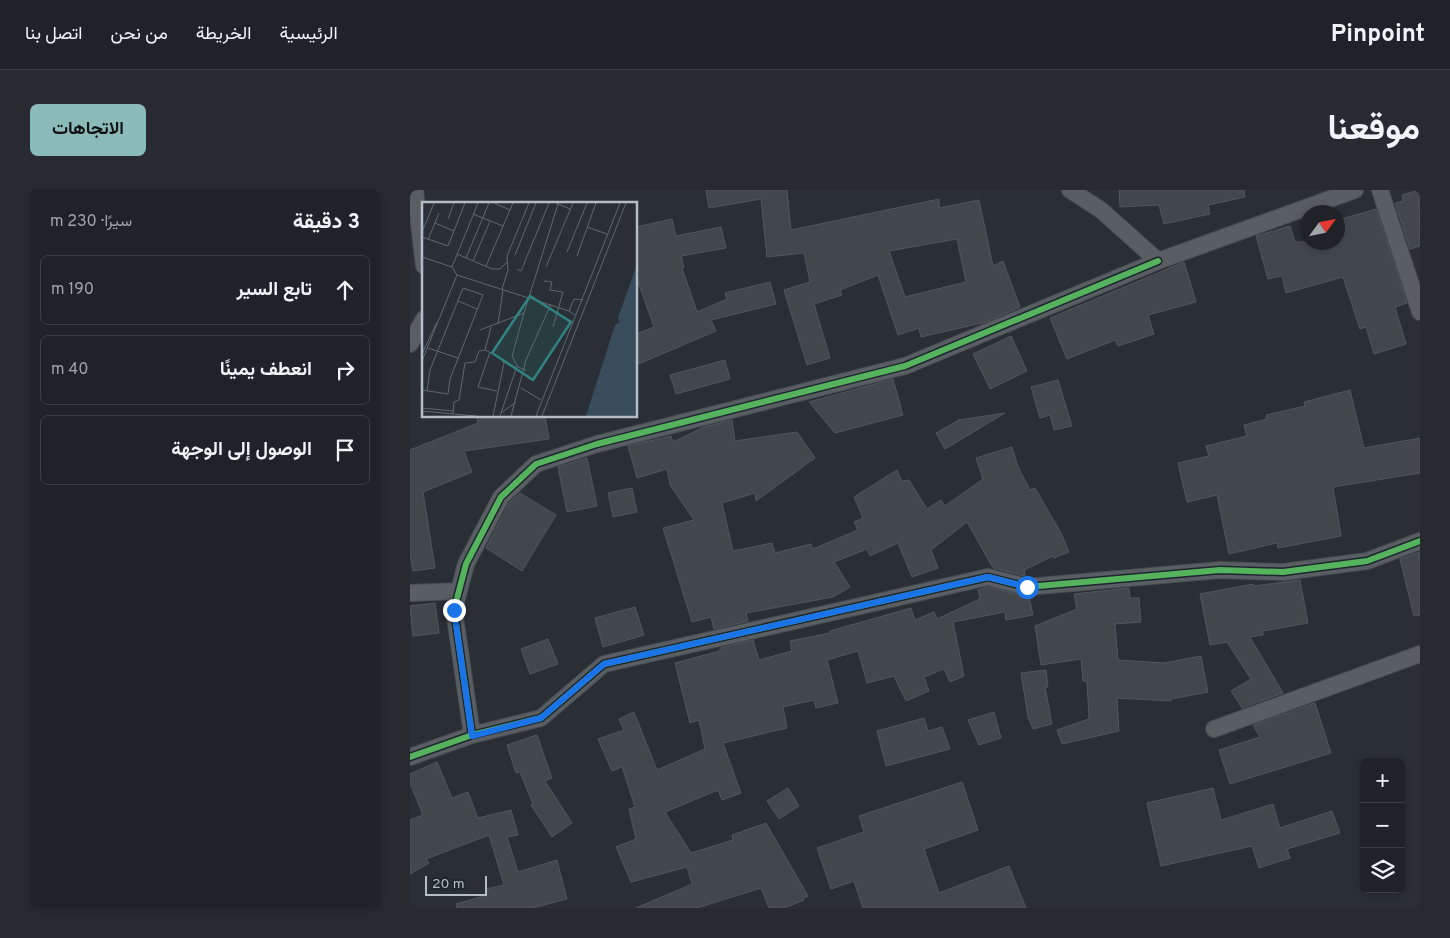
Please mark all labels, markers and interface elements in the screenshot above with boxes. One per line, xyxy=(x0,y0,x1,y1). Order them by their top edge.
text: Pinpoint xyxy=(1331,20,1425,50)
text: اتصل بنا xyxy=(25,23,83,46)
text: من نحن xyxy=(111,23,168,46)
text: الخريطة xyxy=(196,23,251,46)
text: الرئيسية xyxy=(279,23,338,46)
button: الاتجاهات xyxy=(30,104,146,156)
text: موقعنا xyxy=(1327,108,1420,152)
inset map xyxy=(422,202,638,418)
north arrow xyxy=(1300,205,1345,250)
text: 3 دقيقة xyxy=(293,209,360,236)
text: سيرًا · 230 m xyxy=(50,212,132,232)
icon: ahead xyxy=(331,276,359,304)
text: تابع السير xyxy=(236,278,312,302)
text: 190 m xyxy=(51,280,94,300)
icon: right xyxy=(331,356,359,384)
text: انعطف يمينًا xyxy=(220,358,312,382)
text: 40 m xyxy=(51,360,89,380)
icon: arrive xyxy=(331,436,359,464)
text: الوصول إلى الوجهة xyxy=(171,438,312,462)
route start xyxy=(1016,576,1039,599)
route end xyxy=(443,599,466,622)
map controls xyxy=(1360,758,1405,893)
button: + xyxy=(1360,758,1405,803)
button: − xyxy=(1360,803,1405,848)
button: layers xyxy=(1360,848,1405,893)
scale bar xyxy=(425,873,488,896)
text: 20 m xyxy=(432,876,465,893)

